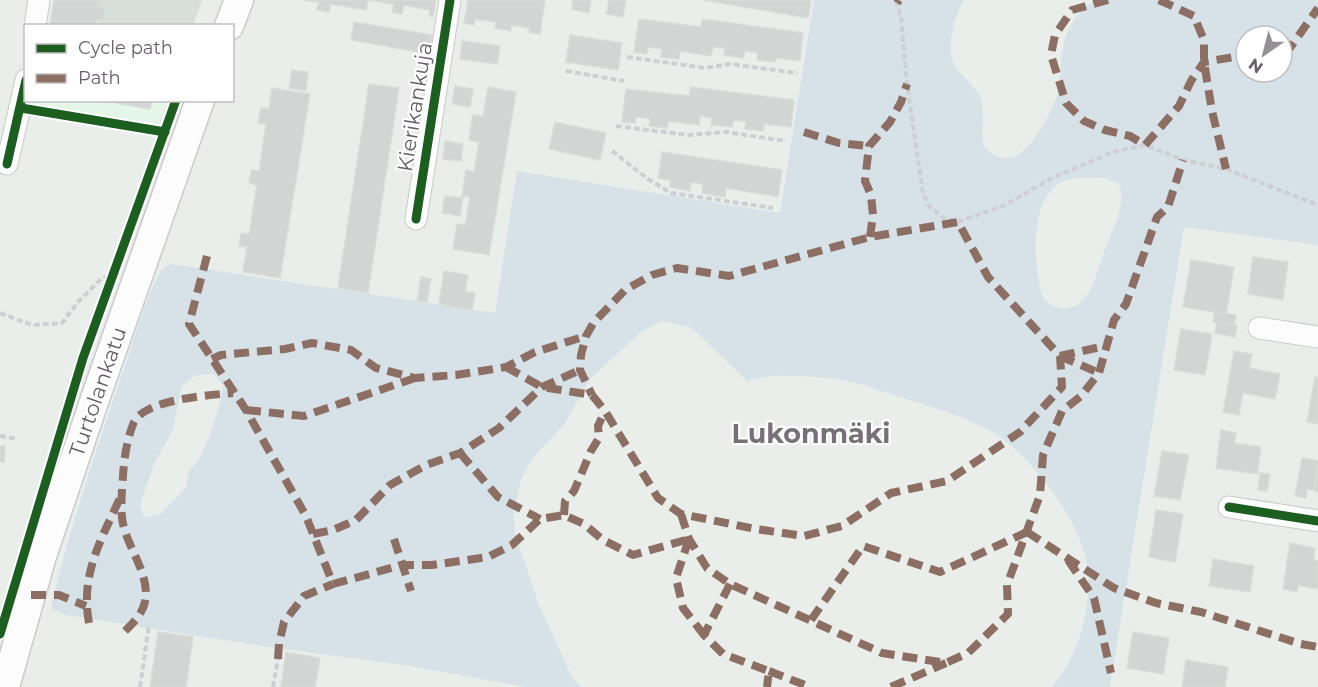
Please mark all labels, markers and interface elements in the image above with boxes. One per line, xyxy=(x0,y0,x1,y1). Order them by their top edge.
legend xyxy=(24,24,234,102)
north arrow xyxy=(1234,24,1294,84)
text: Cycle path xyxy=(78,37,173,59)
street label: Kierikankuja xyxy=(392,40,437,173)
text: N xyxy=(1245,54,1266,77)
text: Path xyxy=(78,67,121,89)
street label: Turtolankatu xyxy=(64,324,131,460)
district label: Lukonmäki xyxy=(732,417,890,450)

